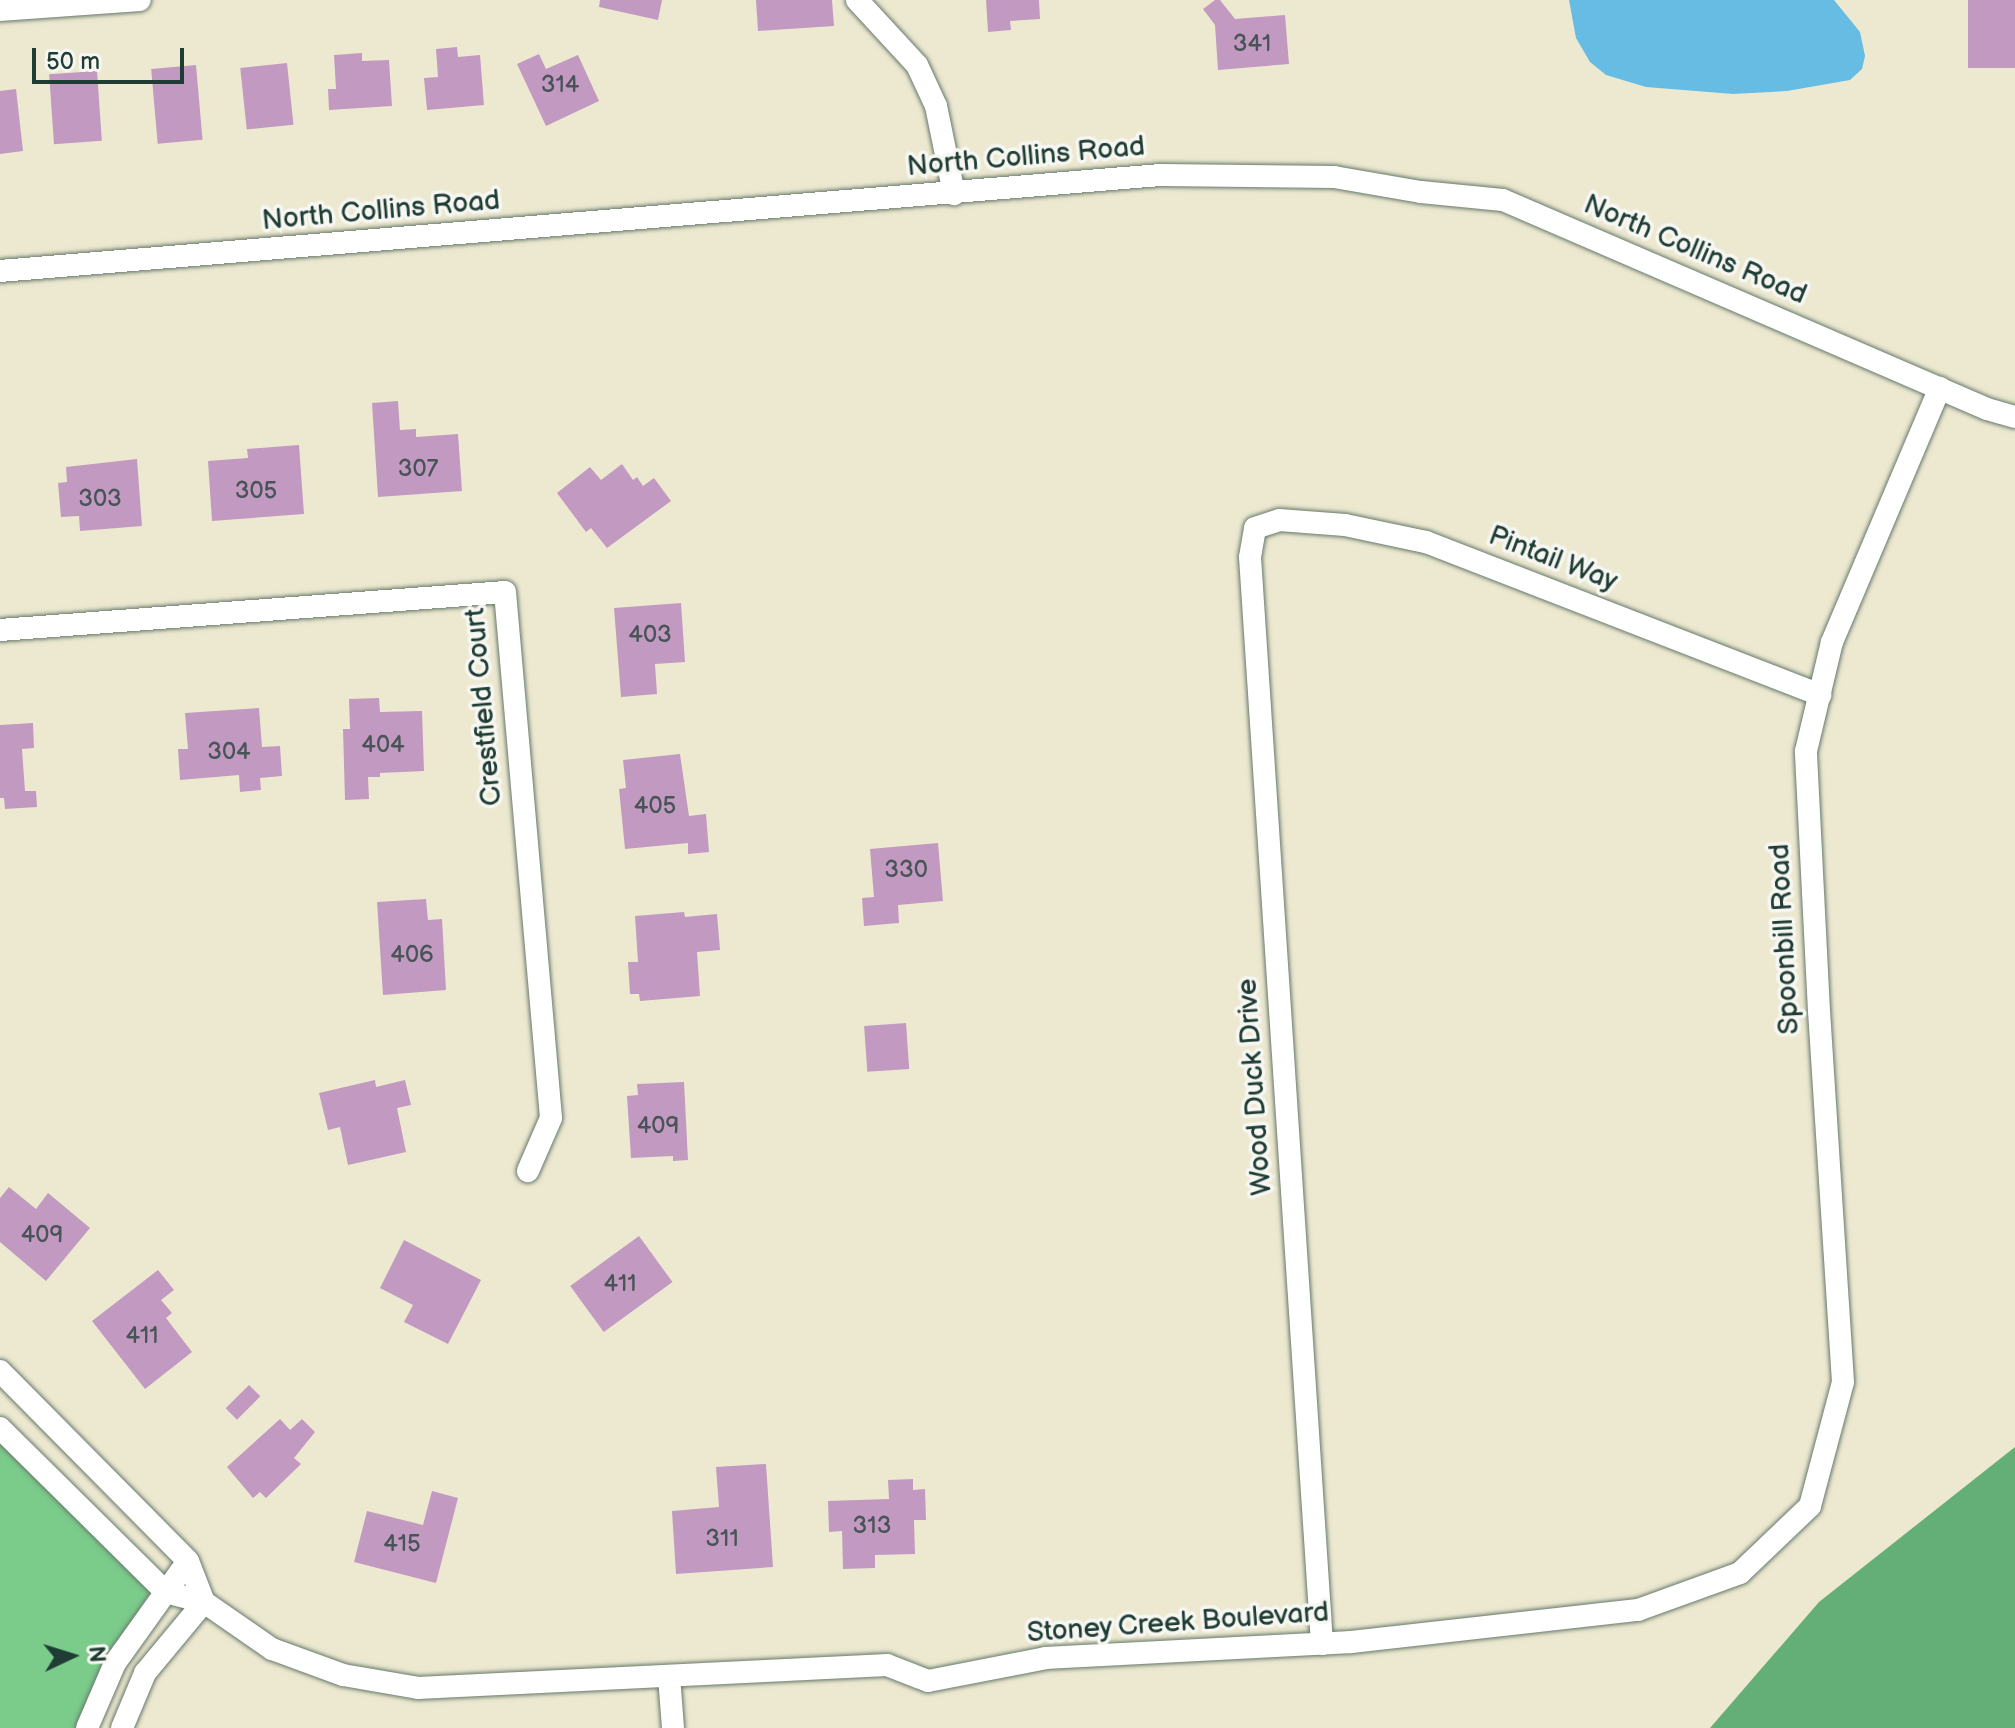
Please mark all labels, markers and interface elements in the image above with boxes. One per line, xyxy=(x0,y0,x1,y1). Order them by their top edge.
house number: 341 xyxy=(1233,30,1271,58)
scale bar xyxy=(36,32,188,82)
text: 50 m xyxy=(46,47,100,76)
house number: 314 xyxy=(541,71,579,99)
street label: North Collins Road xyxy=(906,130,1146,184)
street label: North Collins Road xyxy=(261,184,501,238)
street label: North Collins Road xyxy=(1579,188,1811,312)
house number: 307 xyxy=(398,455,438,483)
house number: 305 xyxy=(235,477,277,505)
house number: 303 xyxy=(78,485,122,513)
street label: Pintail Way xyxy=(1483,519,1623,599)
street label: Crestfield Court xyxy=(459,607,509,807)
house number: 403 xyxy=(628,621,672,649)
house number: 404 xyxy=(361,731,405,759)
house number: 304 xyxy=(207,738,251,766)
house number: 405 xyxy=(634,792,676,820)
street label: Spoonbill Road xyxy=(1763,843,1807,1035)
house number: 330 xyxy=(884,856,928,884)
house number: 406 xyxy=(390,941,434,969)
street label: Wood Duck Drive xyxy=(1231,977,1279,1197)
house number: 409 xyxy=(637,1112,679,1140)
house number: 409 xyxy=(21,1221,63,1249)
house number: 411 xyxy=(603,1270,637,1298)
house number: 411 xyxy=(125,1322,159,1350)
house number: 313 xyxy=(853,1512,891,1540)
house number: 311 xyxy=(705,1525,739,1553)
house number: 415 xyxy=(383,1530,421,1558)
street label: Stoney Creek Boulevard xyxy=(1025,1596,1331,1650)
north arrow xyxy=(32,1616,112,1696)
text: N xyxy=(82,1645,110,1663)

